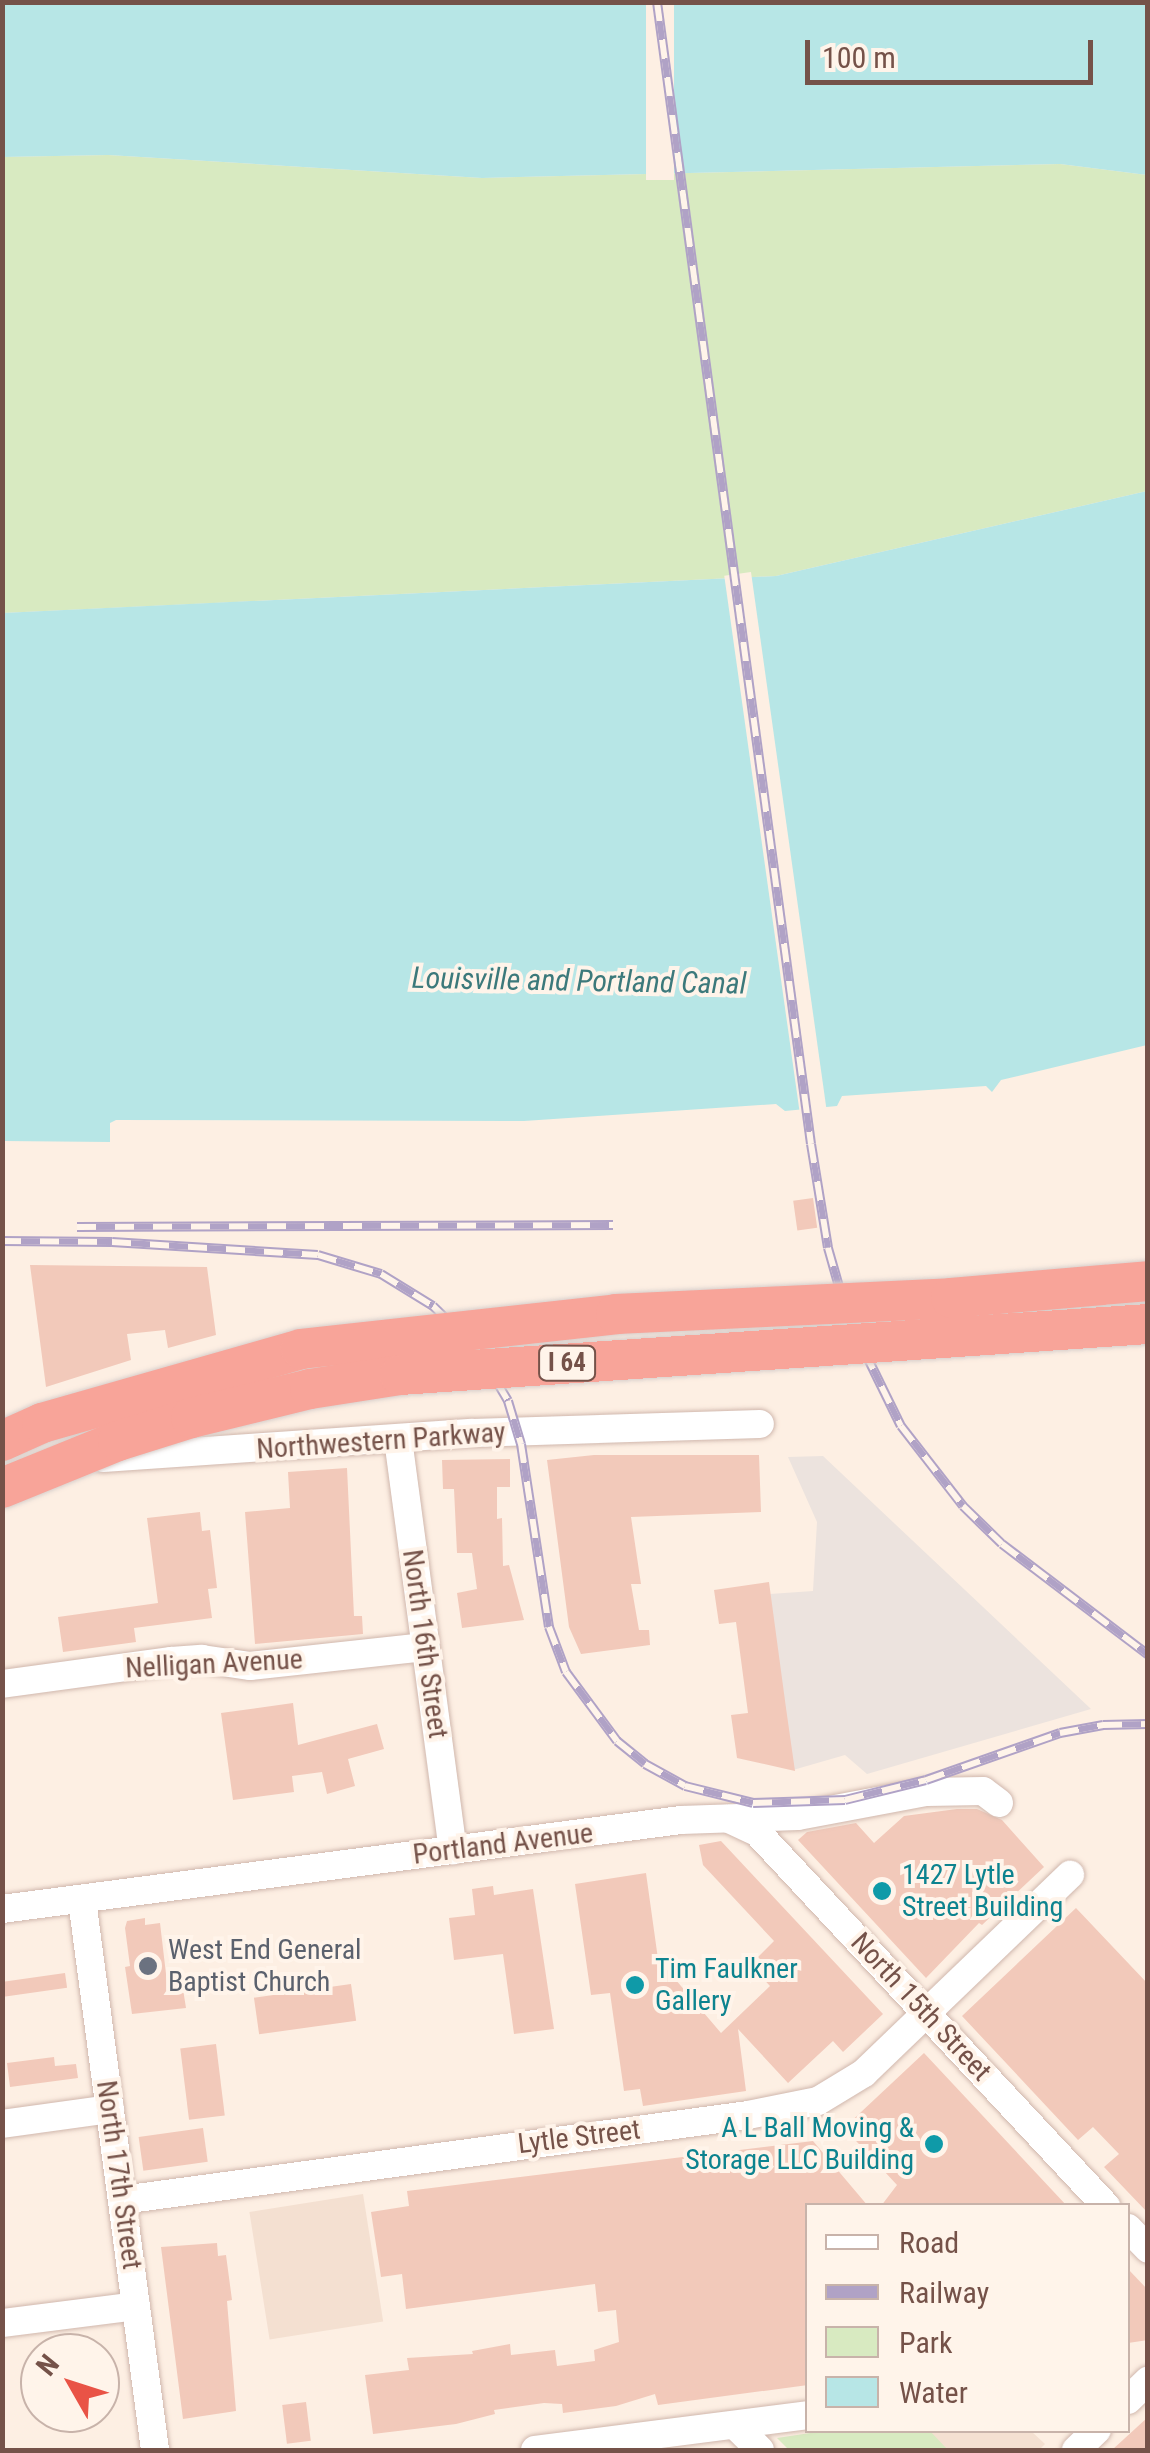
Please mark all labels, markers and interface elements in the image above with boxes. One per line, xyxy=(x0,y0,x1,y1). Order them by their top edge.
scale bar xyxy=(810,20,1098,82)
text: 100 m xyxy=(822,40,896,75)
water label: Louisville and Portland Canal xyxy=(411,960,747,1002)
road number: I 64 xyxy=(537,1343,597,1383)
street label: Northwestern Parkway xyxy=(255,1416,507,1466)
street label: North 16th Street xyxy=(395,1547,455,1741)
street label: Nelligan Avenue xyxy=(124,1643,304,1685)
street label: Portland Avenue xyxy=(411,1816,595,1872)
place label: 1427 Lytle Street Building xyxy=(902,1858,1063,1924)
marker: 1427 Lytle Street Building xyxy=(871,1880,893,1902)
street label: North 15th Street xyxy=(844,1926,998,2088)
place label: West End General Baptist Church xyxy=(168,1933,361,1999)
place label: Tim Faulkner Gallery xyxy=(655,1952,798,2018)
marker: West End General Baptist Church xyxy=(137,1955,159,1977)
marker: Tim Faulkner Gallery xyxy=(624,1974,646,1996)
street label: North 17th Street xyxy=(89,2078,149,2272)
place label: A L Ball Moving & Storage LLC Building xyxy=(685,2111,914,2177)
street label: Lytle Street xyxy=(516,2113,642,2161)
marker: A L Ball Moving & Storage LLC Building xyxy=(923,2133,945,2155)
legend xyxy=(805,2203,1130,2433)
text: Road xyxy=(899,2225,959,2260)
text: Railway xyxy=(899,2275,989,2310)
text: Park xyxy=(899,2325,953,2360)
north arrow xyxy=(20,2333,120,2433)
text: N xyxy=(30,2348,66,2382)
text: Water xyxy=(899,2375,968,2410)

